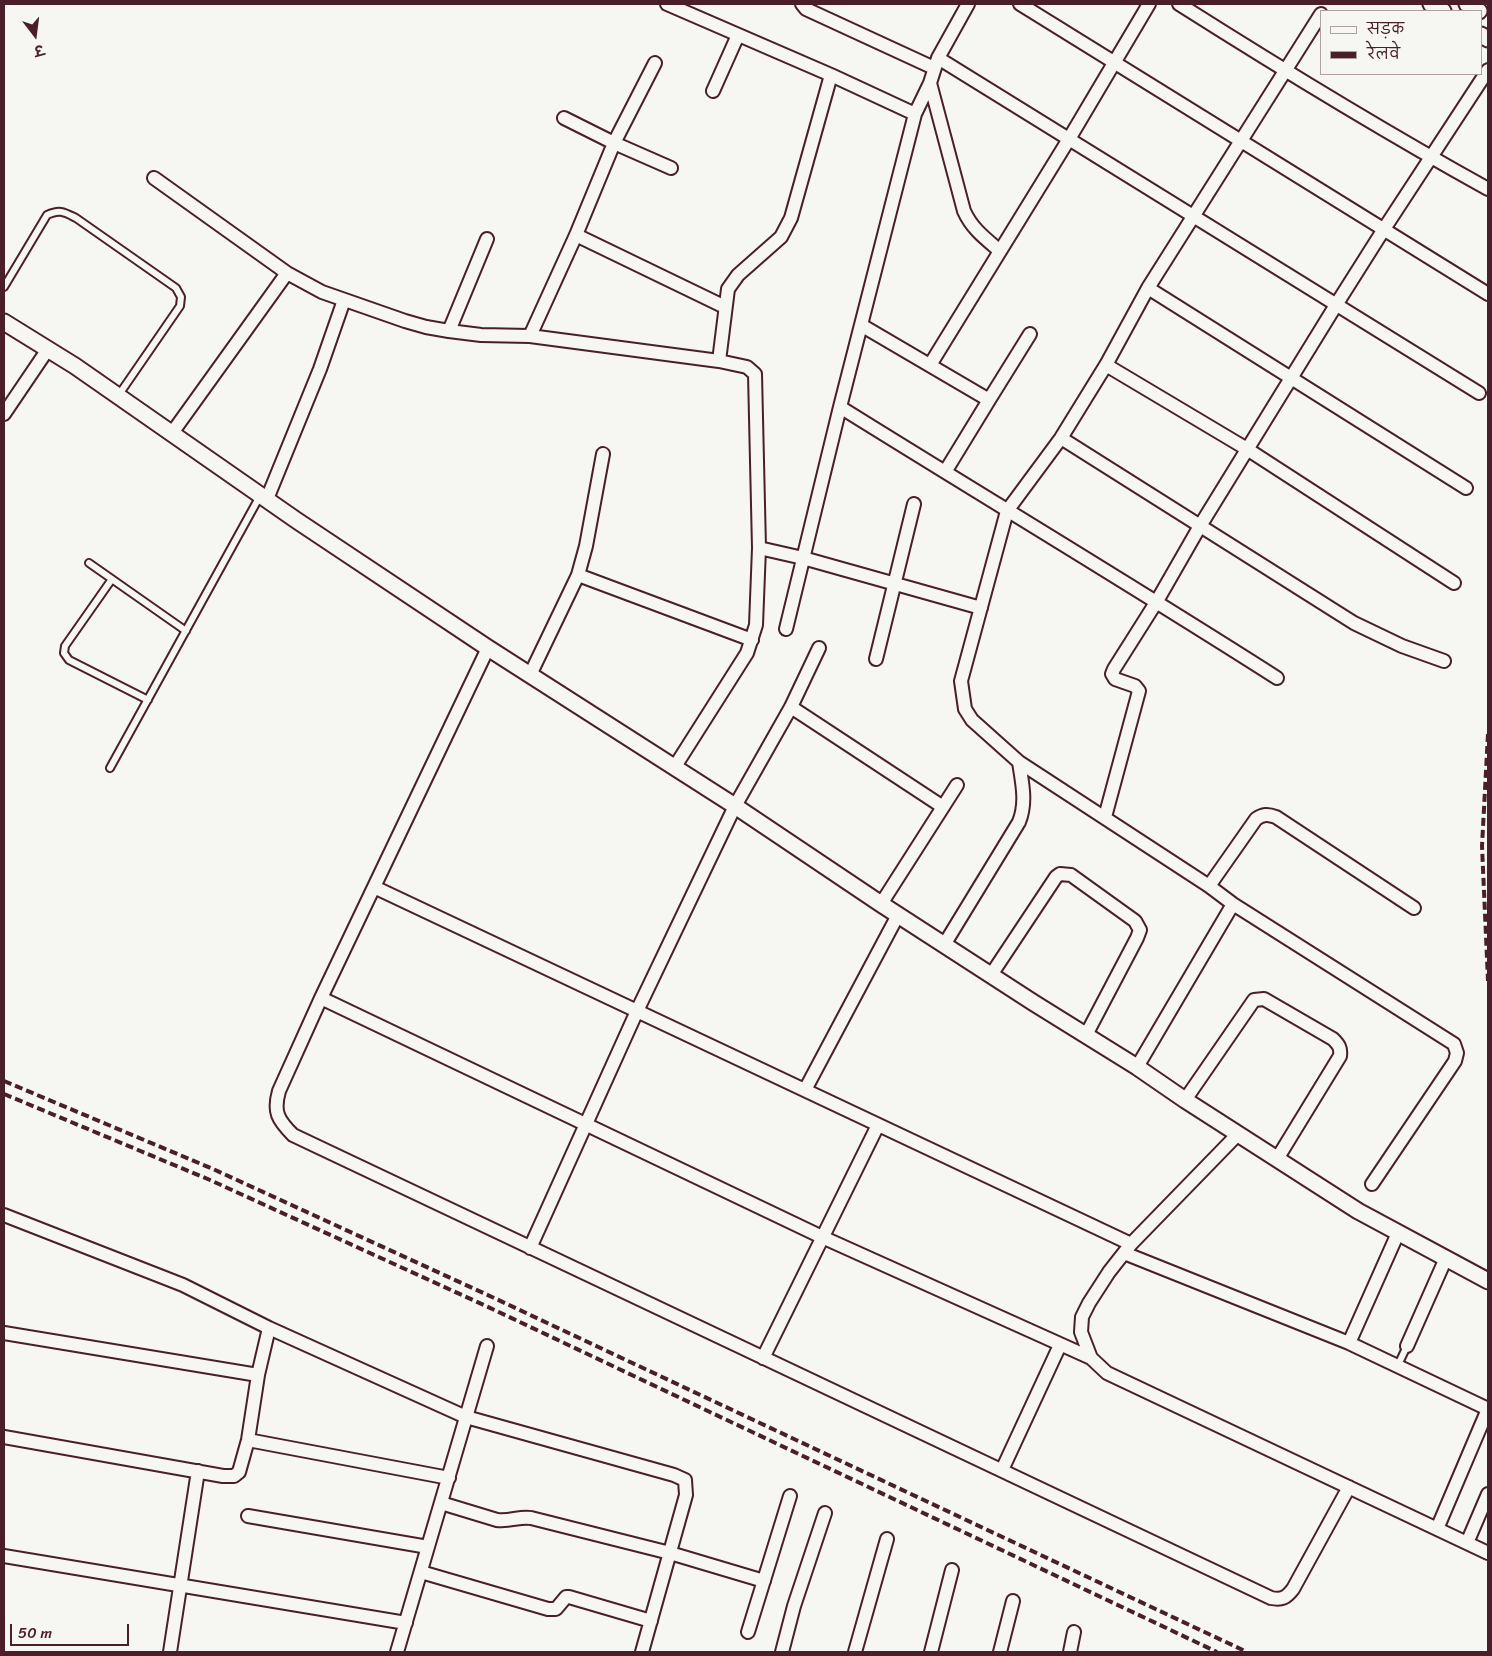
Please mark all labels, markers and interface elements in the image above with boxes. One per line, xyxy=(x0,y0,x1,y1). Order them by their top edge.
north arrow xyxy=(10,10,60,60)
legend xyxy=(1320,10,1482,75)
text: सड़क xyxy=(1367,16,1404,42)
text: उ xyxy=(31,37,47,63)
text: रेलवे xyxy=(1367,41,1400,67)
scale bar xyxy=(12,1614,131,1646)
text: 50 m xyxy=(18,1620,52,1646)

